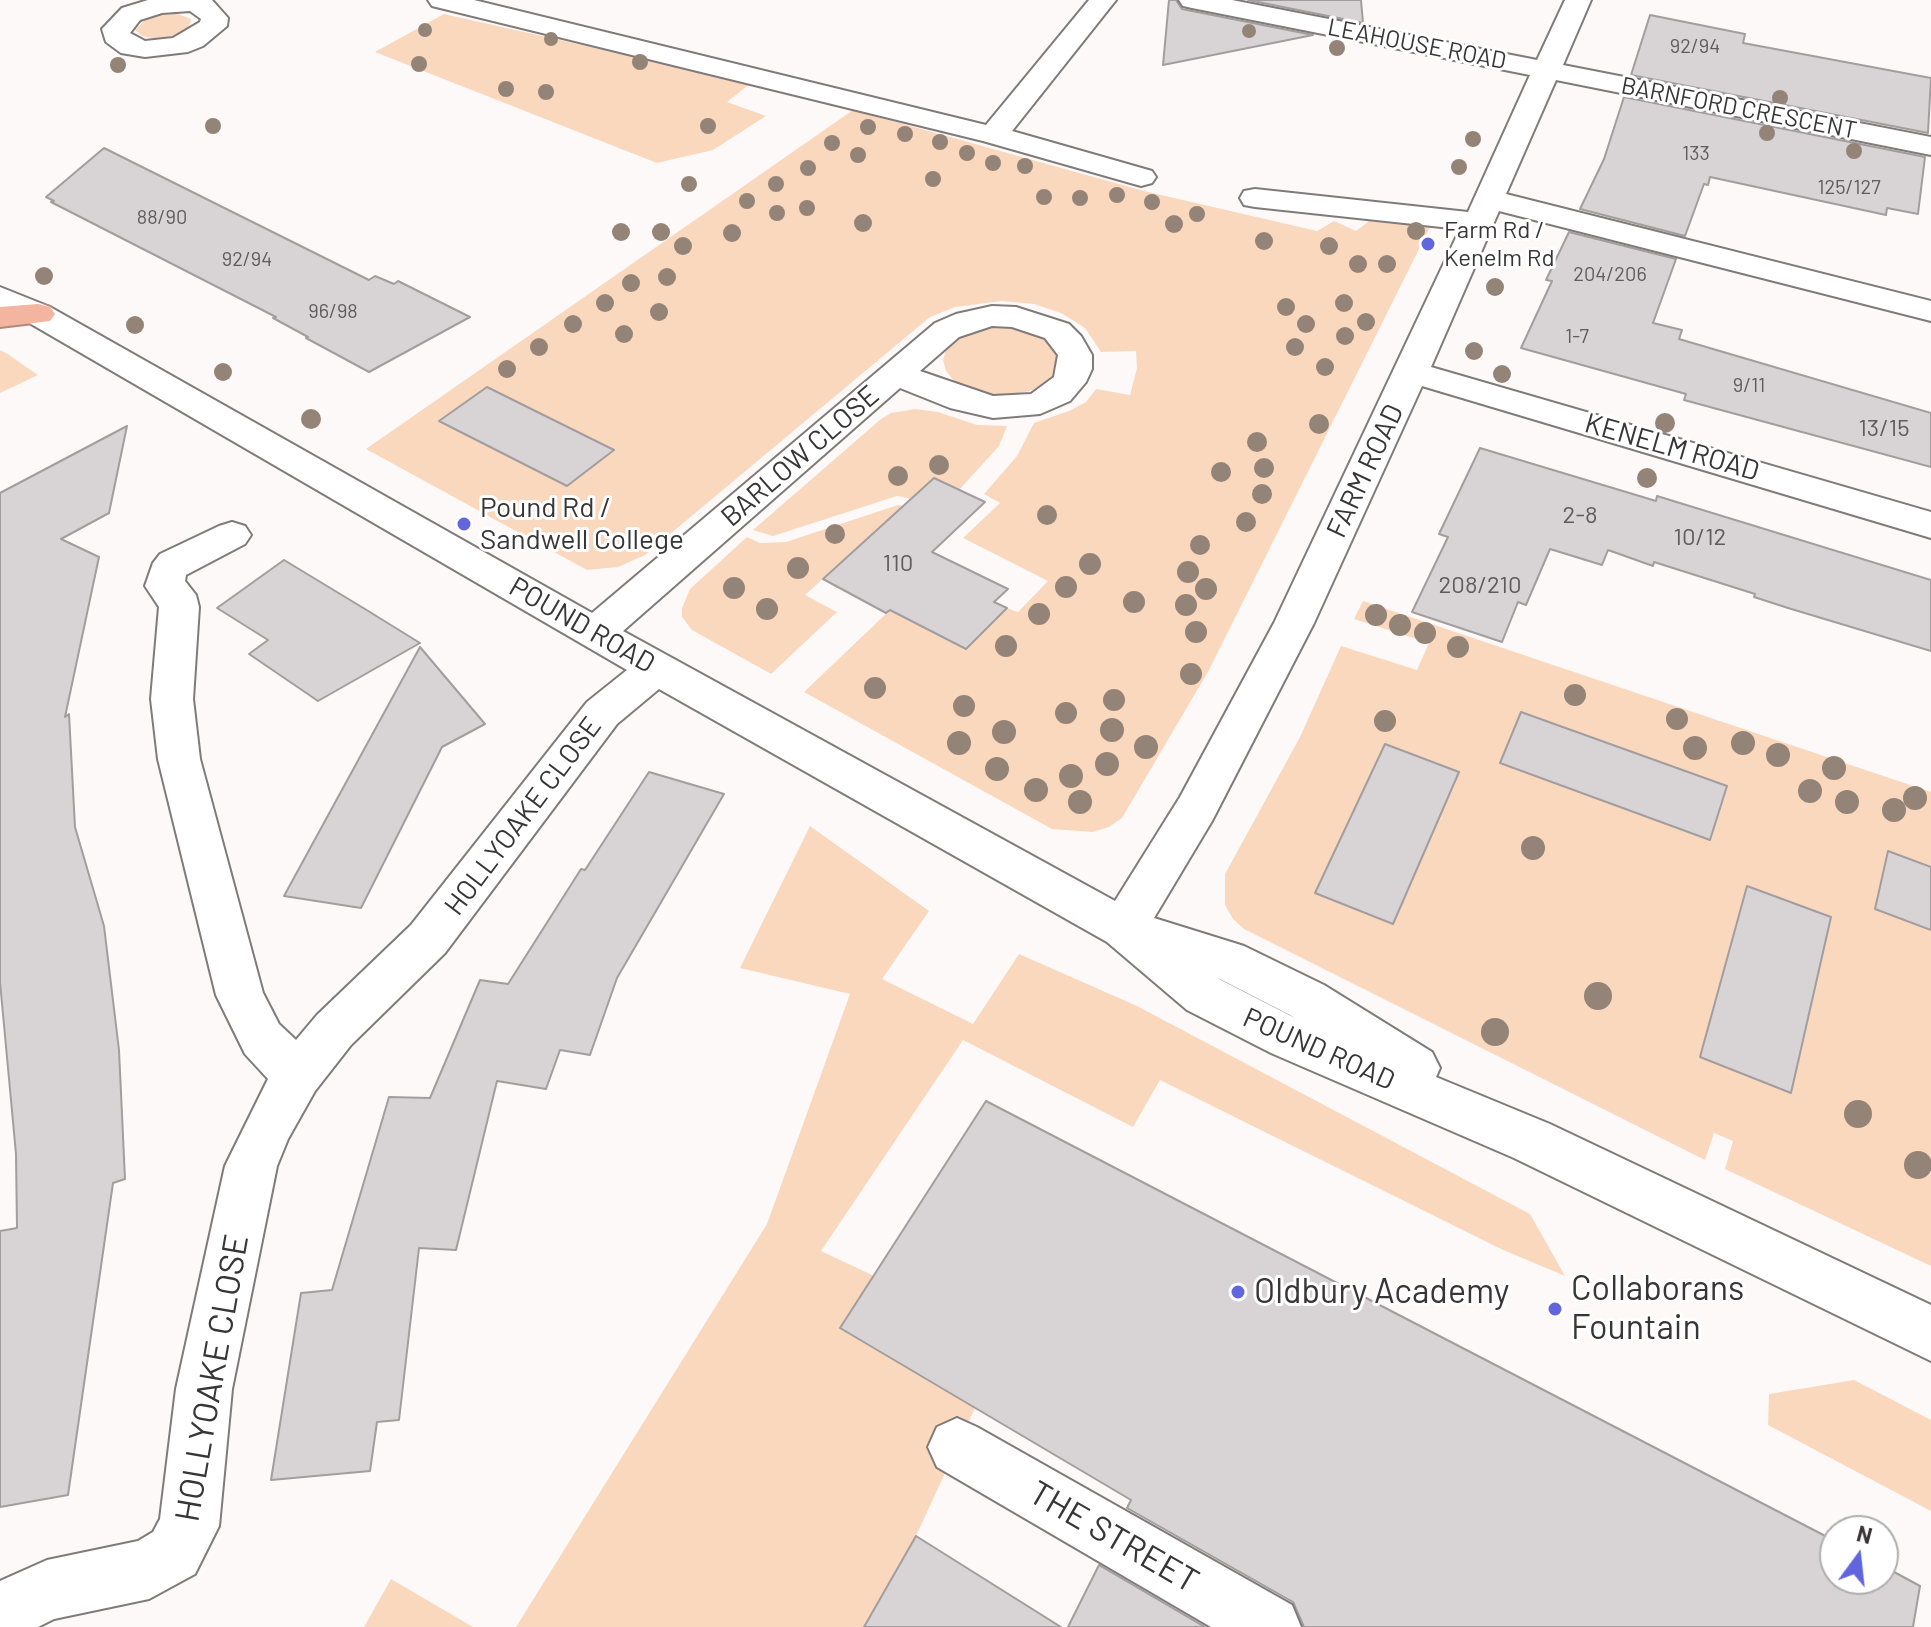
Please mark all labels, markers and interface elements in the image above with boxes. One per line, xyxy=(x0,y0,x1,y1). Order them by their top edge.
street label: LEAHOUSE ROAD xyxy=(1325,13,1509,75)
house number: 92/94 xyxy=(1670,34,1720,58)
street label: BARNFORD CRESCENT xyxy=(1619,71,1859,145)
house number: 133 xyxy=(1682,141,1710,165)
house number: 125/127 xyxy=(1817,175,1881,199)
house number: 88/90 xyxy=(137,205,187,229)
place label: Farm Rd / Kenelm Rd xyxy=(1444,216,1555,272)
marker: Farm Rd / Kenelm Rd xyxy=(1419,235,1437,253)
house number: 92/94 xyxy=(222,247,272,271)
house number: 204/206 xyxy=(1573,262,1647,286)
house number: 96/98 xyxy=(308,299,358,323)
house number: 1-7 xyxy=(1565,324,1589,348)
house number: 9/11 xyxy=(1733,373,1765,397)
street label: BARLOW CLOSE xyxy=(714,378,886,534)
street label: FARM ROAD xyxy=(1320,399,1410,543)
street label: KENELM ROAD xyxy=(1581,406,1763,488)
house number: 13/15 xyxy=(1858,414,1910,442)
place label: Pound Rd / Sandwell College xyxy=(480,491,684,557)
house number: 2-8 xyxy=(1563,501,1597,529)
marker: Pound Rd / Sandwell College xyxy=(455,515,473,533)
house number: 10/12 xyxy=(1674,523,1726,551)
house number: 110 xyxy=(883,549,913,577)
street label: POUND ROAD xyxy=(503,570,661,680)
house number: 208/210 xyxy=(1438,571,1522,599)
street label: HOLLYOAKE CLOSE xyxy=(437,710,609,922)
street label: POUND ROAD xyxy=(1238,1001,1400,1097)
street label: HOLLYOAKE CLOSE xyxy=(167,1231,257,1525)
place label: Collaborans Fountain xyxy=(1571,1269,1744,1348)
place label: Oldbury Academy xyxy=(1254,1272,1510,1312)
marker: Oldbury Academy xyxy=(1229,1283,1247,1301)
marker: Collaborans Fountain xyxy=(1546,1300,1564,1318)
street label: THE STREET xyxy=(1022,1472,1206,1602)
north arrow xyxy=(1819,1515,1899,1595)
text: N xyxy=(1854,1519,1875,1548)

